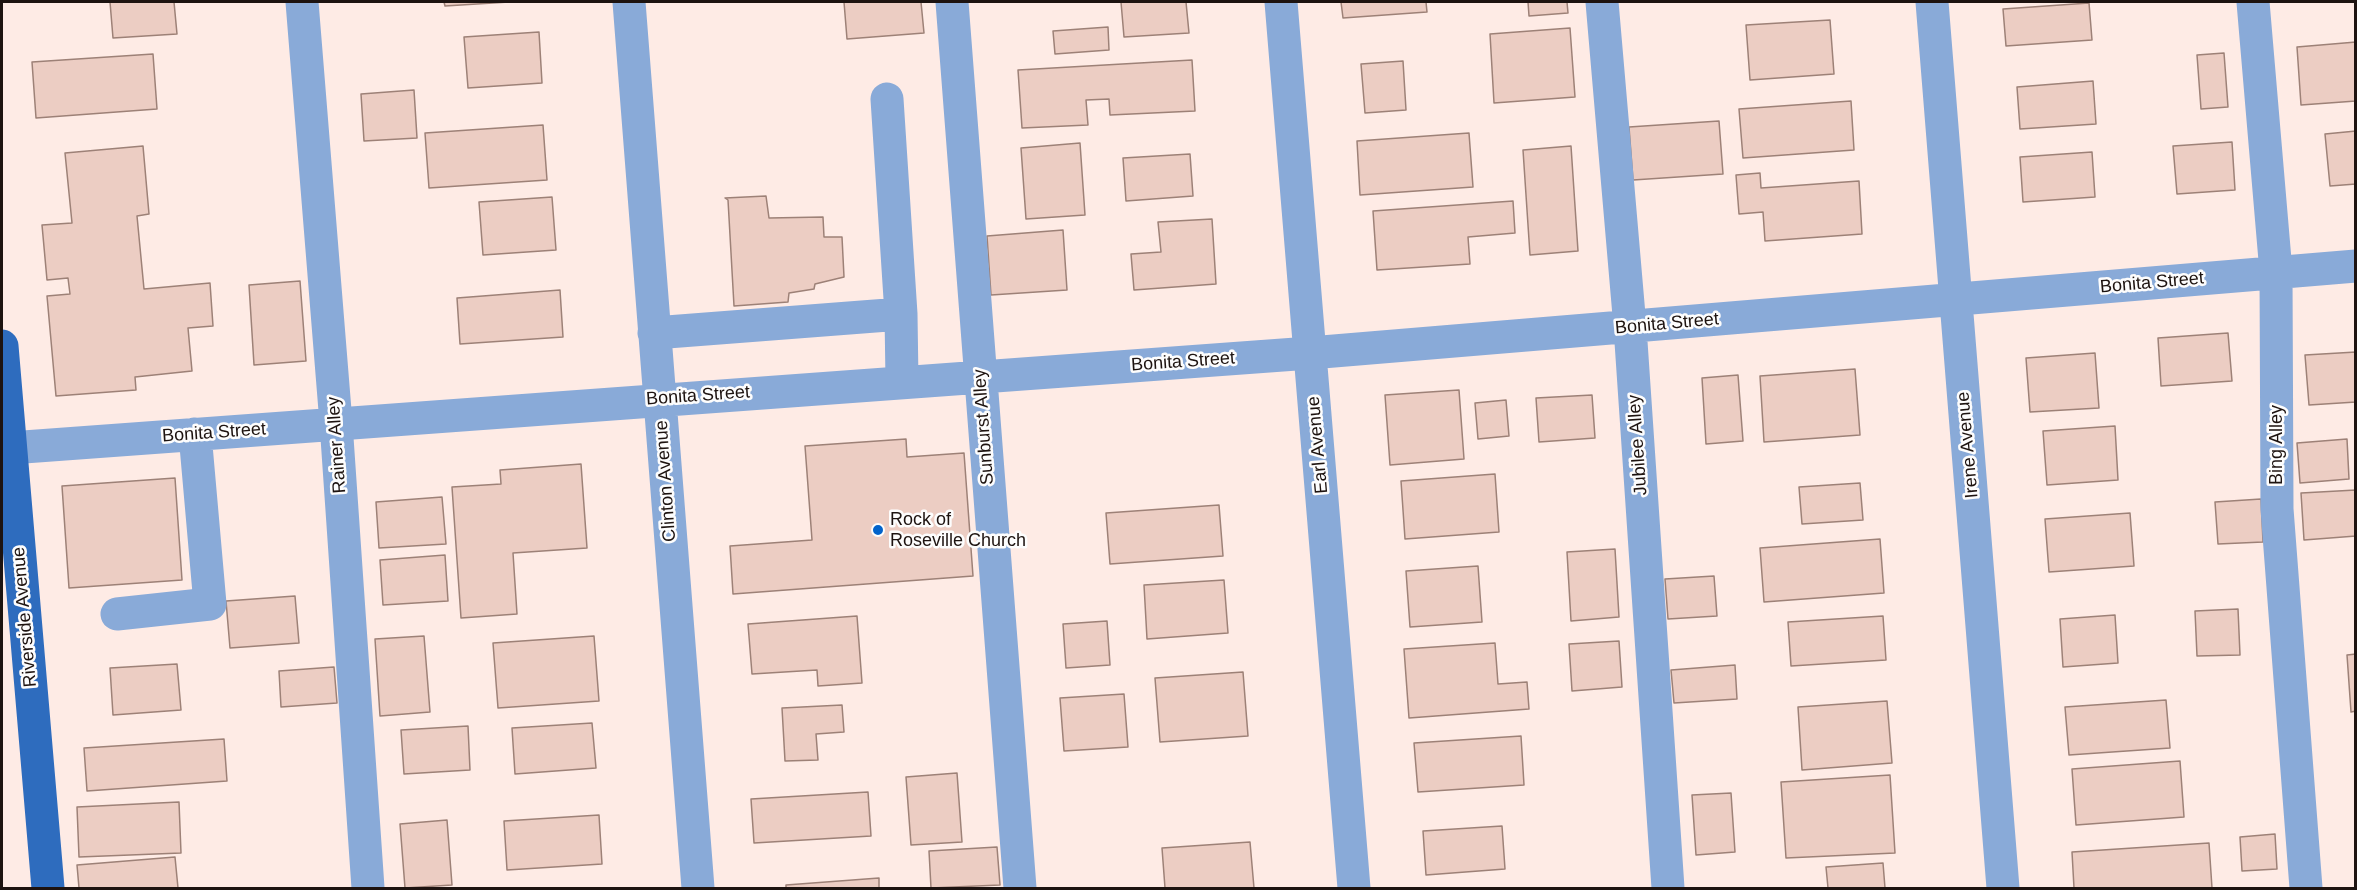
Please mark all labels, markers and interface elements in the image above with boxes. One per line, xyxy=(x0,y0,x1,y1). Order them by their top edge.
street label: Bonita Street xyxy=(2099,268,2205,298)
street label: Bonita Street xyxy=(1614,309,1720,339)
street label: Bonita Street xyxy=(1130,348,1236,376)
street label: Sunburst Alley xyxy=(969,368,999,486)
street label: Bonita Street xyxy=(645,382,751,410)
street label: Irene Avenue xyxy=(1953,391,1983,499)
street label: Jubilee Alley xyxy=(1624,394,1652,496)
street label: Earl Avenue xyxy=(1303,395,1333,495)
street label: Rainer Alley xyxy=(323,396,351,494)
street label: Bing Alley xyxy=(2266,405,2288,485)
street label: Bonita Street xyxy=(161,419,267,447)
street label: Clinton Avenue xyxy=(651,420,681,542)
place label: Rock of Roseville Church xyxy=(890,509,1026,552)
marker: Rock of Roseville Church xyxy=(871,523,885,537)
street label: Riverside Avenue xyxy=(8,546,42,688)

